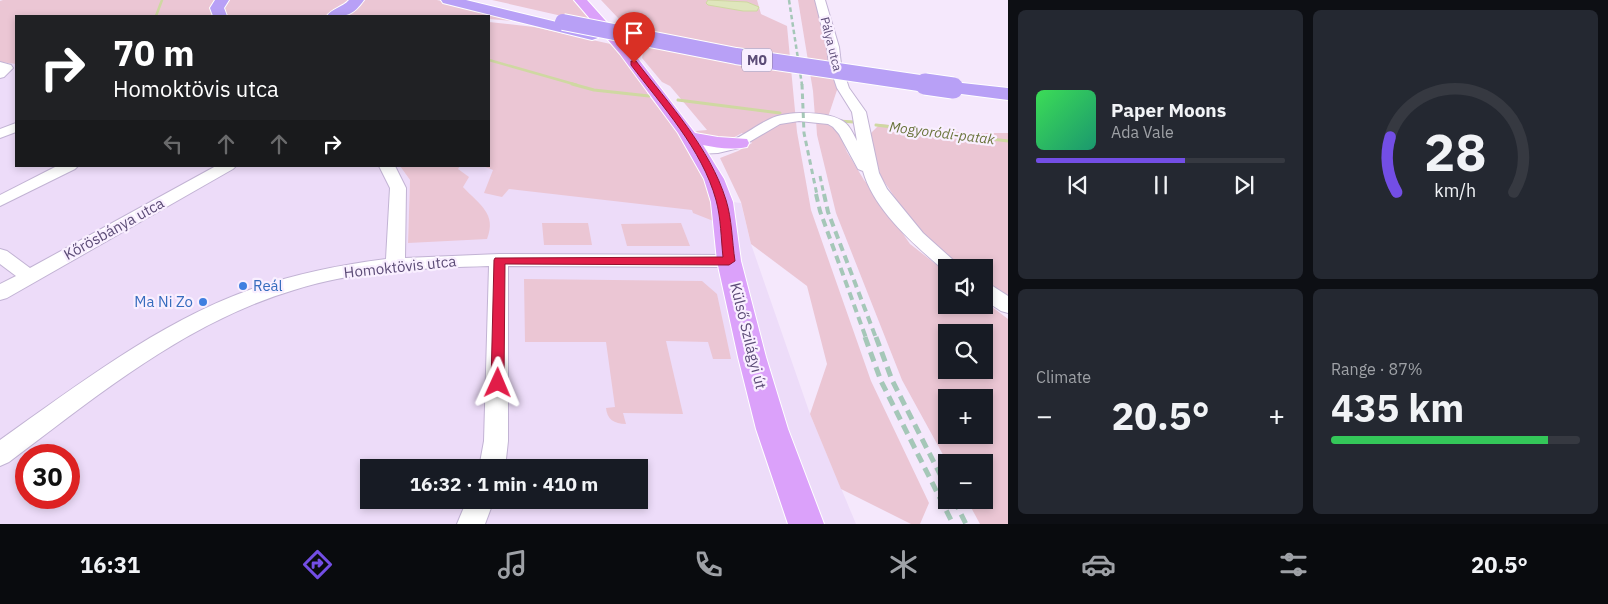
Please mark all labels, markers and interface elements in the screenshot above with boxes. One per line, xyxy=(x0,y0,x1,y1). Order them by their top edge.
pin xyxy=(613,12,655,63)
street label: Pálya utca xyxy=(818,15,846,73)
icon: arrive xyxy=(620,19,648,47)
text: 70 m xyxy=(113,30,195,76)
icon: right xyxy=(30,35,95,100)
road number: M0 xyxy=(742,48,772,72)
text: Homoktövis utca xyxy=(113,74,279,103)
text: Paper Moons xyxy=(1111,98,1226,122)
water label: Mogyoródi-patak xyxy=(888,118,997,148)
text: 28 xyxy=(1424,118,1487,185)
text: Ada Vale xyxy=(1111,122,1174,142)
icon: left xyxy=(159,130,187,158)
icon: ahead xyxy=(212,130,240,158)
icon: ahead xyxy=(265,130,293,158)
icon: right xyxy=(318,130,346,158)
icon: previous xyxy=(1064,171,1092,199)
icon: pause xyxy=(1147,171,1175,199)
icon: next xyxy=(1230,171,1258,199)
text: km/h xyxy=(1435,179,1477,202)
street label: Kőrösbánya utca xyxy=(60,193,167,264)
street label: Homoktövis utca xyxy=(343,251,457,282)
map controls xyxy=(938,259,993,509)
button: sound xyxy=(938,259,993,314)
place label: Reál xyxy=(253,276,283,295)
marker: Reál xyxy=(237,280,249,292)
street label: Külső Szilágyi út xyxy=(726,281,771,391)
place label: Ma Ni Zo xyxy=(134,292,193,311)
marker: Ma Ni Zo xyxy=(197,296,209,308)
button: search xyxy=(938,324,993,379)
position arrow xyxy=(471,356,523,408)
text: Range · 87% xyxy=(1331,359,1423,379)
text: Climate xyxy=(1036,367,1091,387)
text: 435 km xyxy=(1331,383,1464,432)
button: + xyxy=(938,389,993,444)
text: 20.5° xyxy=(1111,391,1210,440)
text: − xyxy=(1036,397,1053,434)
text: + xyxy=(1268,397,1285,434)
speed limit sign: 30 xyxy=(15,444,80,509)
button: − xyxy=(938,454,993,509)
text: 16:32 · 1 min · 410 m xyxy=(410,472,598,496)
icon: directions xyxy=(300,547,335,582)
icon: music xyxy=(495,547,530,582)
icon: phone xyxy=(691,547,726,582)
icon: climate xyxy=(886,547,921,582)
icon: car xyxy=(1081,547,1116,582)
icon: filters xyxy=(1276,547,1311,582)
text: 16:31 xyxy=(80,550,140,579)
text: 20.5° xyxy=(1471,550,1528,579)

